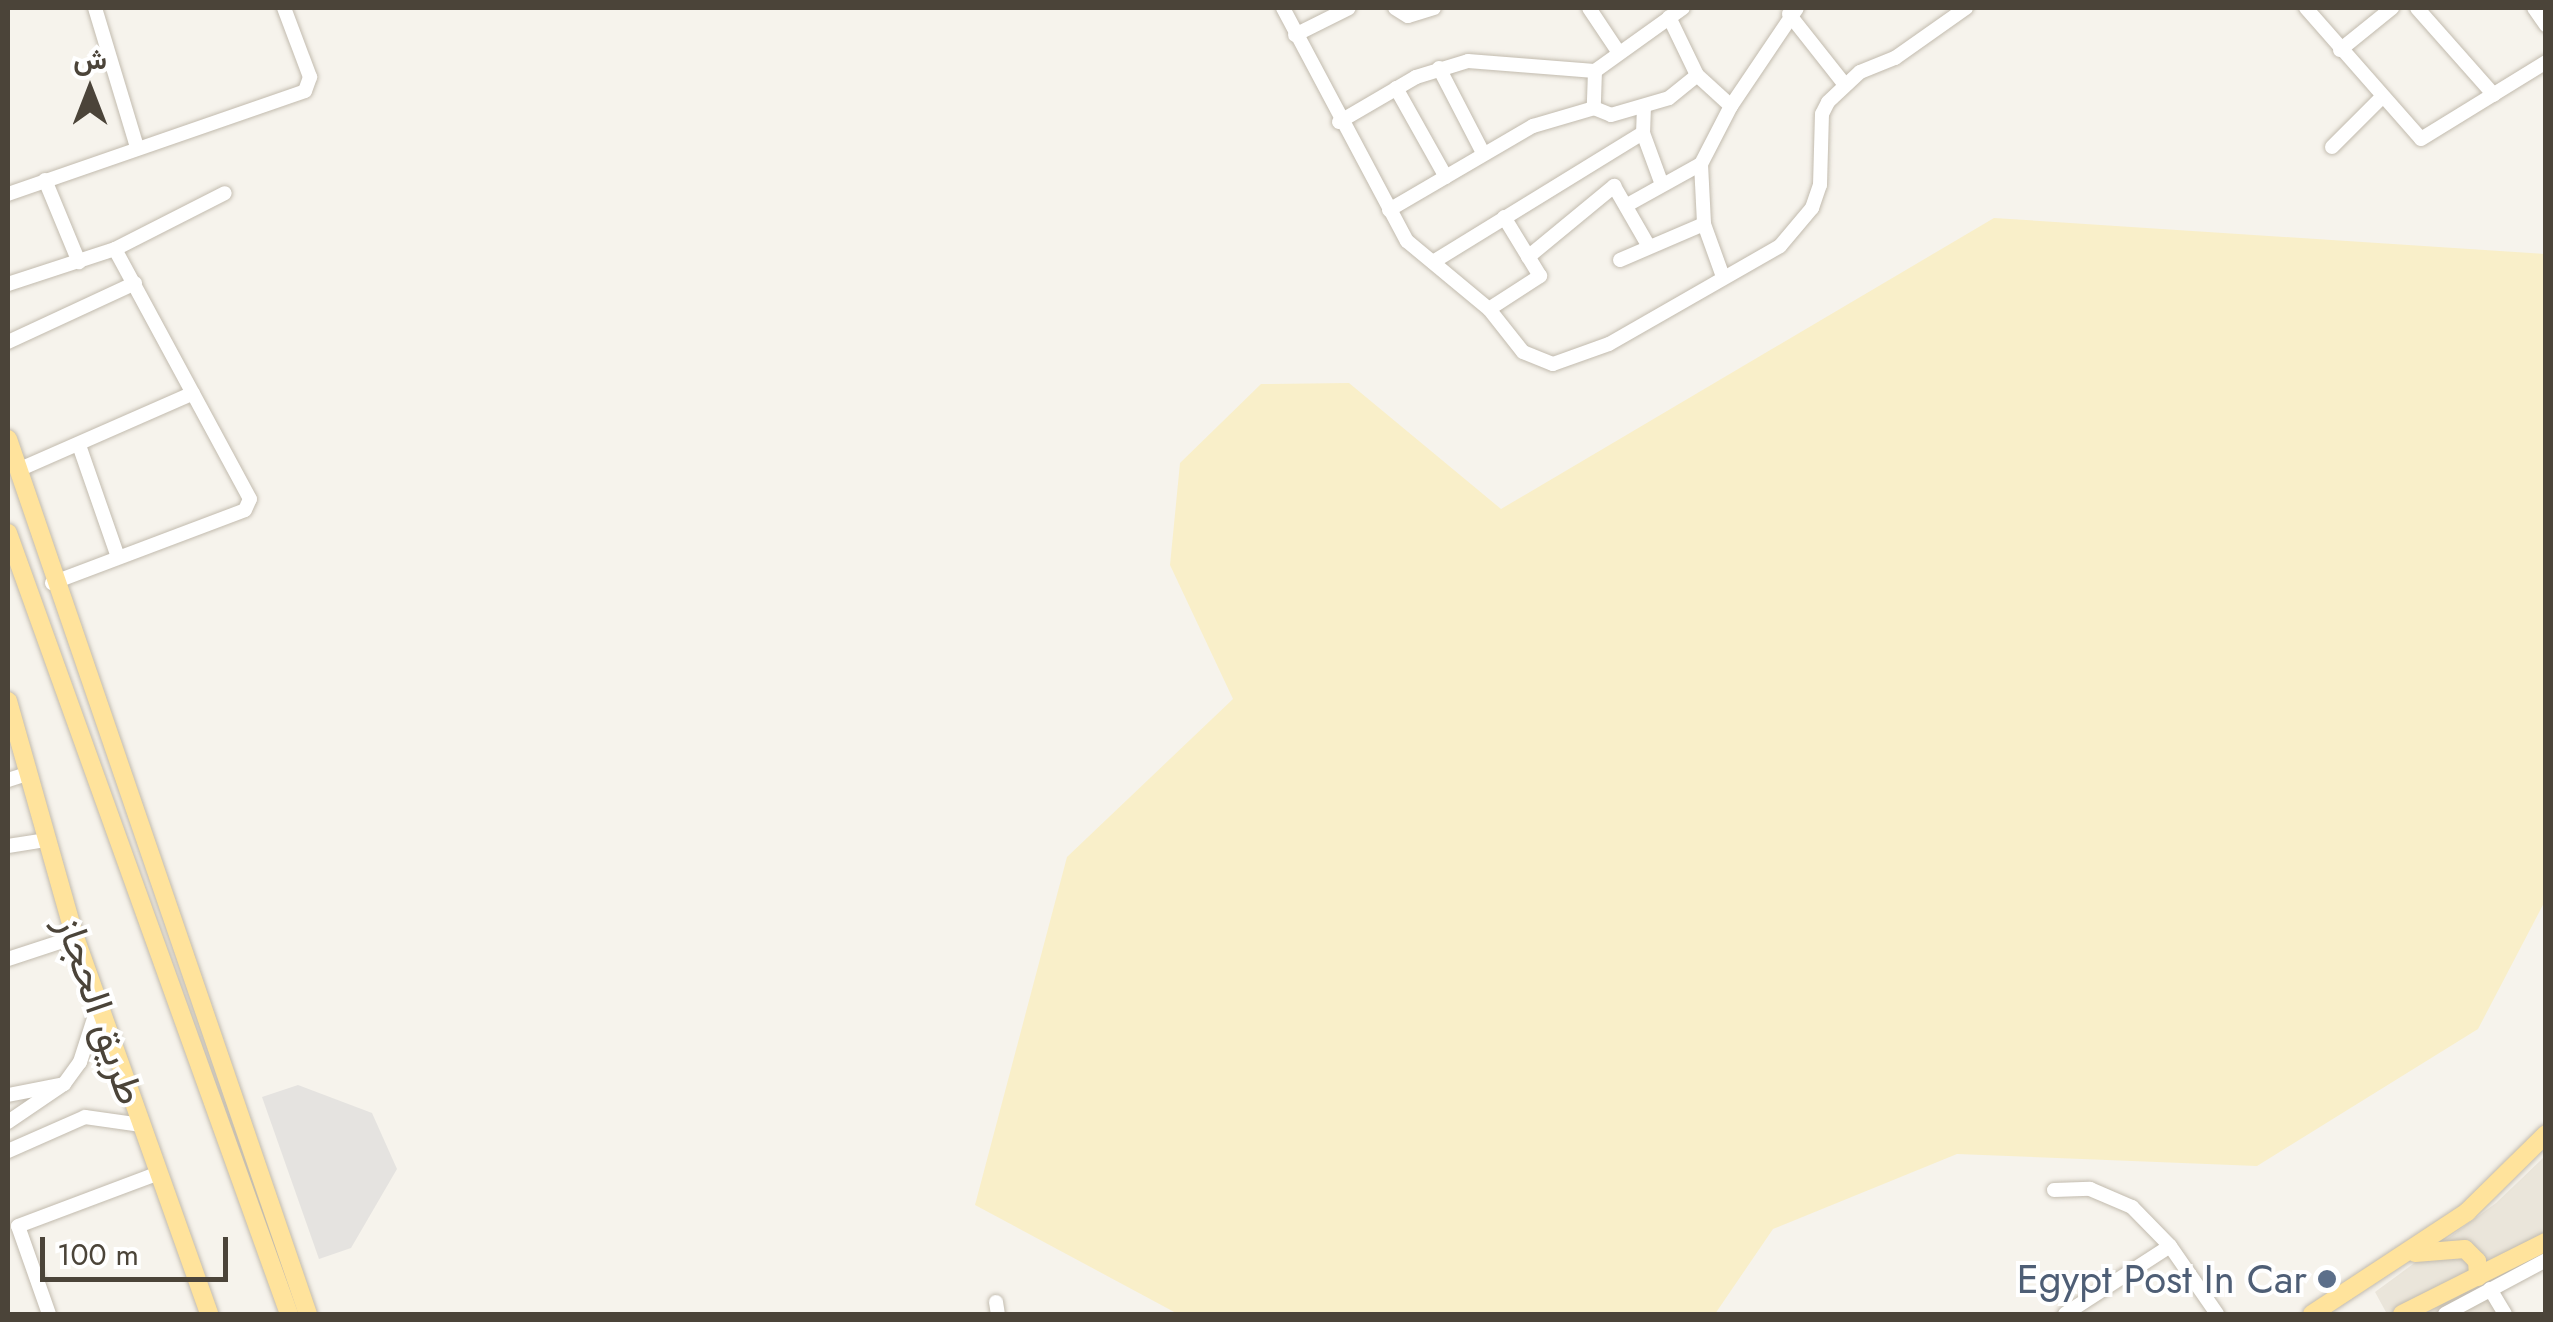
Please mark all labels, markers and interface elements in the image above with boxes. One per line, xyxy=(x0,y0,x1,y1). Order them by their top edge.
text: ش xyxy=(73,39,107,80)
north arrow xyxy=(40,40,140,140)
street label: طريق الحجاز xyxy=(46,909,156,1111)
scale bar xyxy=(45,1217,232,1279)
text: 100 m xyxy=(57,1233,139,1276)
place label: Egypt Post In Car xyxy=(2017,1255,2307,1303)
marker: Egypt Post In Car xyxy=(2316,1268,2338,1290)

